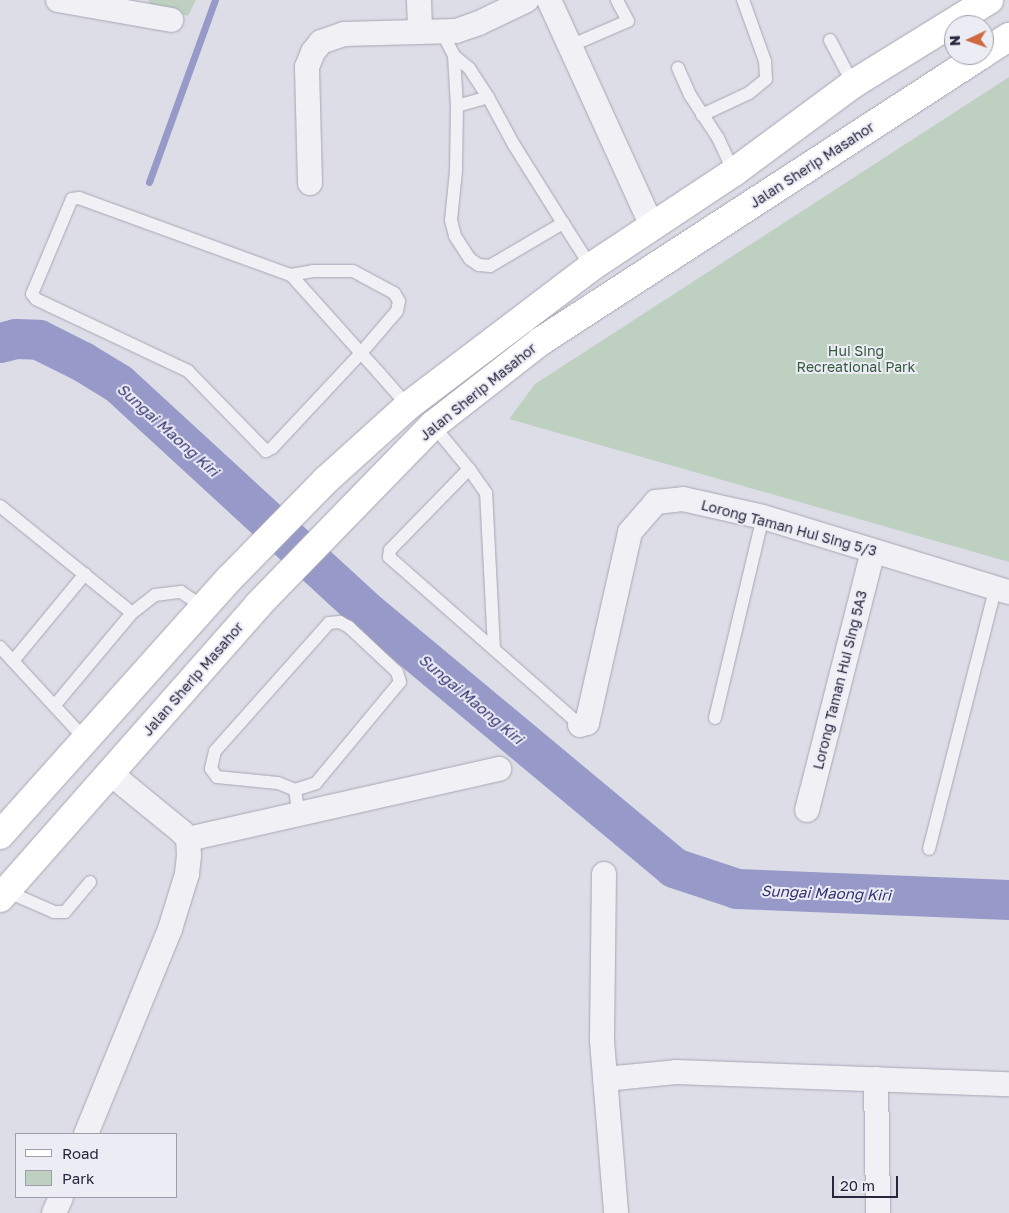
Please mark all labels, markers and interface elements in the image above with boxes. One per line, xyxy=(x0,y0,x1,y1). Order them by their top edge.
north arrow xyxy=(944,15,994,65)
text: N xyxy=(946,35,963,47)
street label: Jalan Sherip Masahor xyxy=(747,118,877,212)
street label: Jalan Sherip Masahor xyxy=(416,340,540,444)
park label: Hui Sing Recreational Park xyxy=(797,343,915,376)
water label: Sungai Maong Kiri xyxy=(114,380,222,480)
street label: Lorong Taman Hui Sing 5/3 xyxy=(699,496,879,560)
street label: Lorong Taman Hui Sing 5A3 xyxy=(810,589,870,771)
street label: Jalan Sherip Masahor xyxy=(139,619,247,739)
water label: Sungai Maong Kiri xyxy=(415,650,527,748)
water label: Sungai Maong Kiri xyxy=(761,882,891,904)
legend xyxy=(15,1133,178,1198)
text: Road xyxy=(62,1144,99,1162)
scale bar xyxy=(834,1166,900,1198)
text: Park xyxy=(62,1169,94,1187)
text: 20 m xyxy=(840,1176,875,1194)

